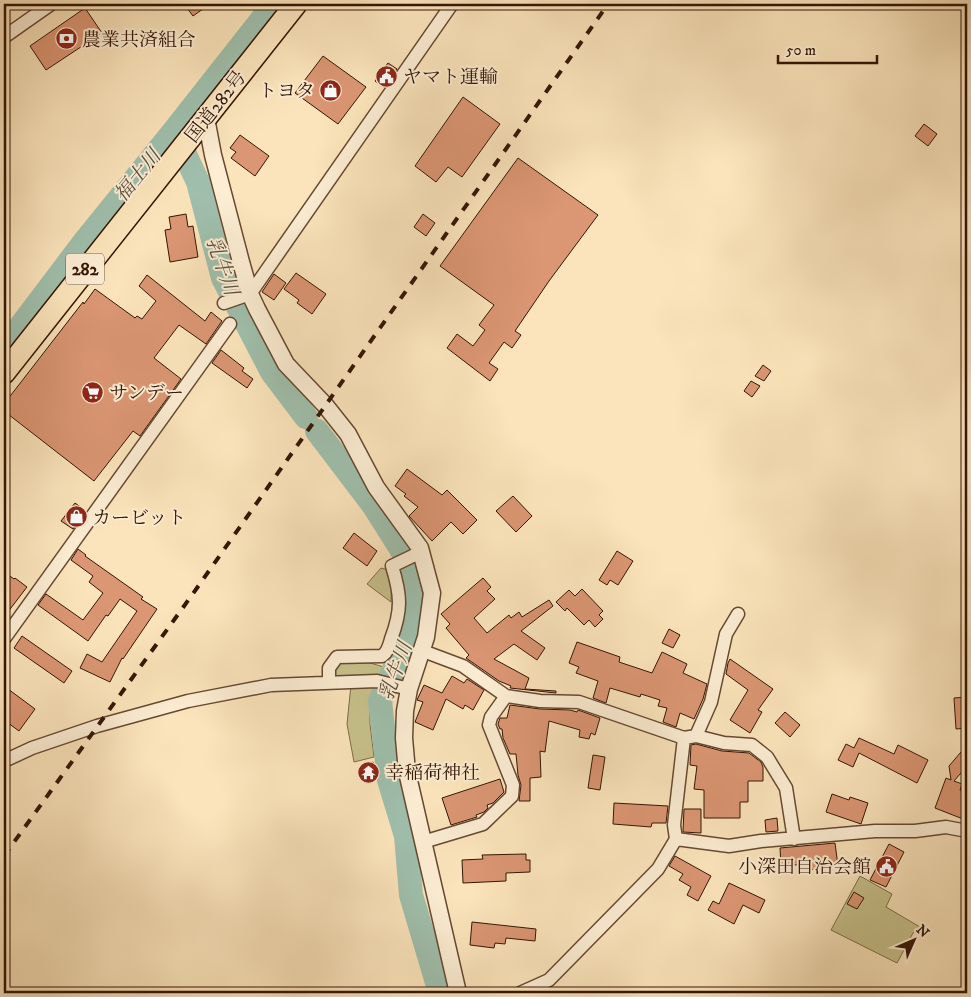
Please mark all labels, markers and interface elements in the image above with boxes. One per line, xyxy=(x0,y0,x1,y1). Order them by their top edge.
bank icon: 農業共済組合 xyxy=(54,27,78,51)
place label: 農業共済組合 xyxy=(82,29,196,52)
scale bar xyxy=(778,32,877,64)
text: 50 m xyxy=(786,41,816,60)
public building icon: ヤマト運輸 xyxy=(375,64,399,88)
street label: 国道282号 xyxy=(181,66,251,148)
place label: ヤマト運輸 xyxy=(403,66,498,89)
shop icon: トヨタ xyxy=(319,78,343,102)
place label: トヨタ xyxy=(258,80,315,103)
water label: 福士川 xyxy=(110,143,168,207)
water label: 乳牛川 xyxy=(200,234,244,301)
road number: 282 xyxy=(66,253,104,284)
supermarket icon: サンデー xyxy=(81,380,105,404)
place label: サンデー xyxy=(109,382,184,405)
shop icon: カービット xyxy=(64,505,88,529)
place label: カービット xyxy=(92,507,186,530)
water label: 乳牛川 xyxy=(374,637,419,704)
temple icon: 幸稲荷神社 xyxy=(357,760,381,784)
place label: 幸稲荷神社 xyxy=(385,762,480,785)
public building icon: 小深田自治会館 xyxy=(875,854,899,878)
place label: 小深田自治会館 xyxy=(738,856,871,879)
north arrow xyxy=(888,914,938,964)
text: N xyxy=(912,921,933,942)

